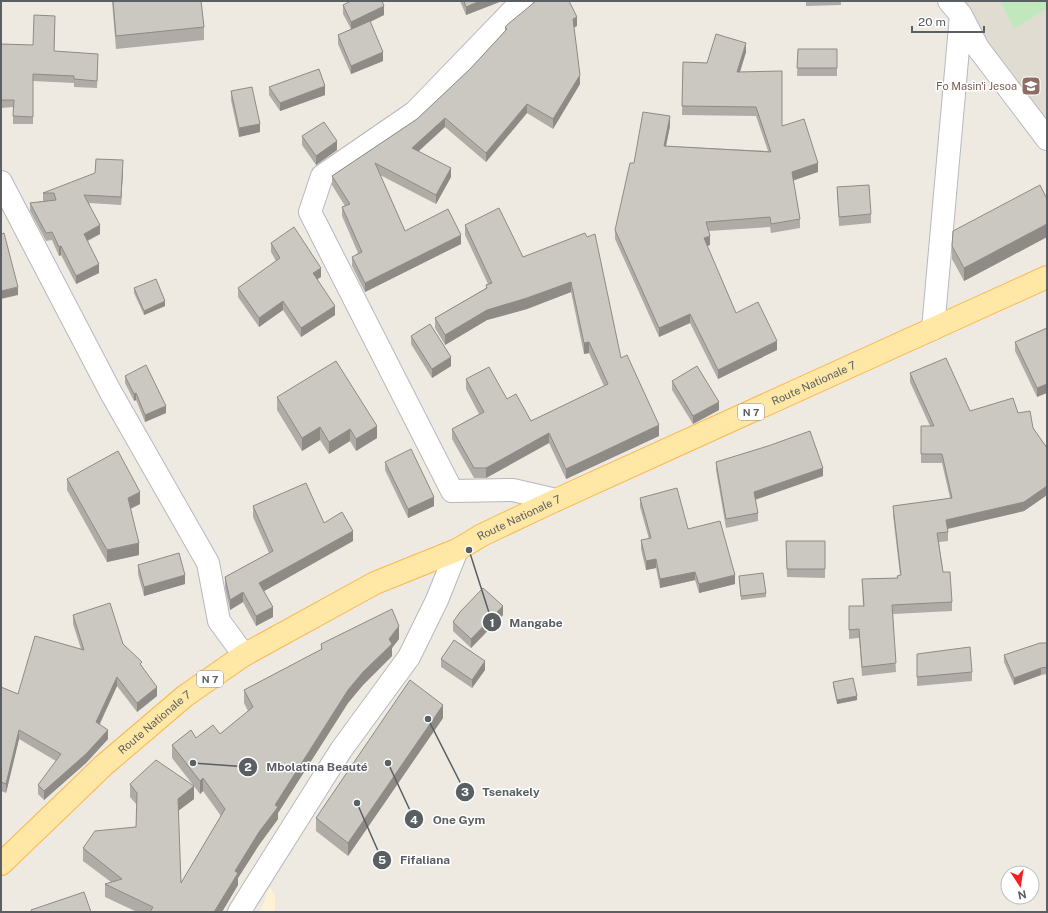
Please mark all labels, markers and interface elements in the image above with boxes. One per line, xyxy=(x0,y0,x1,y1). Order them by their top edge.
scale bar xyxy=(912,8,984,34)
text: 20 m xyxy=(918,15,946,29)
school or university icon: Fo Masin'i Jesoa xyxy=(1020,75,1042,97)
place label: Fo Masin'i Jesoa xyxy=(936,80,1017,92)
street label: Route Nationale 7 xyxy=(770,358,858,407)
road number: N 7 xyxy=(738,404,764,420)
street label: Route Nationale 7 xyxy=(475,492,563,543)
callout: Mangabe xyxy=(482,610,571,634)
text: 1 xyxy=(489,616,495,630)
text: Mangabe xyxy=(509,616,563,630)
road number: N 7 xyxy=(197,671,223,687)
street label: Route Nationale 7 xyxy=(116,688,193,756)
callout: Mbolatina Beauté xyxy=(238,755,376,779)
text: 2 xyxy=(244,760,252,774)
text: Mbolatina Beauté xyxy=(266,760,368,774)
callout: Tsenakely xyxy=(455,780,548,804)
text: 3 xyxy=(461,785,469,799)
text: Tsenakely xyxy=(482,785,540,799)
callout: One Gym xyxy=(404,807,493,831)
text: 4 xyxy=(410,813,418,827)
text: One Gym xyxy=(433,813,485,827)
callout: Fifaliana xyxy=(372,848,458,872)
text: 5 xyxy=(378,853,386,867)
text: Fifaliana xyxy=(400,853,450,867)
north arrow xyxy=(1000,865,1040,905)
text: N xyxy=(1017,888,1028,902)

